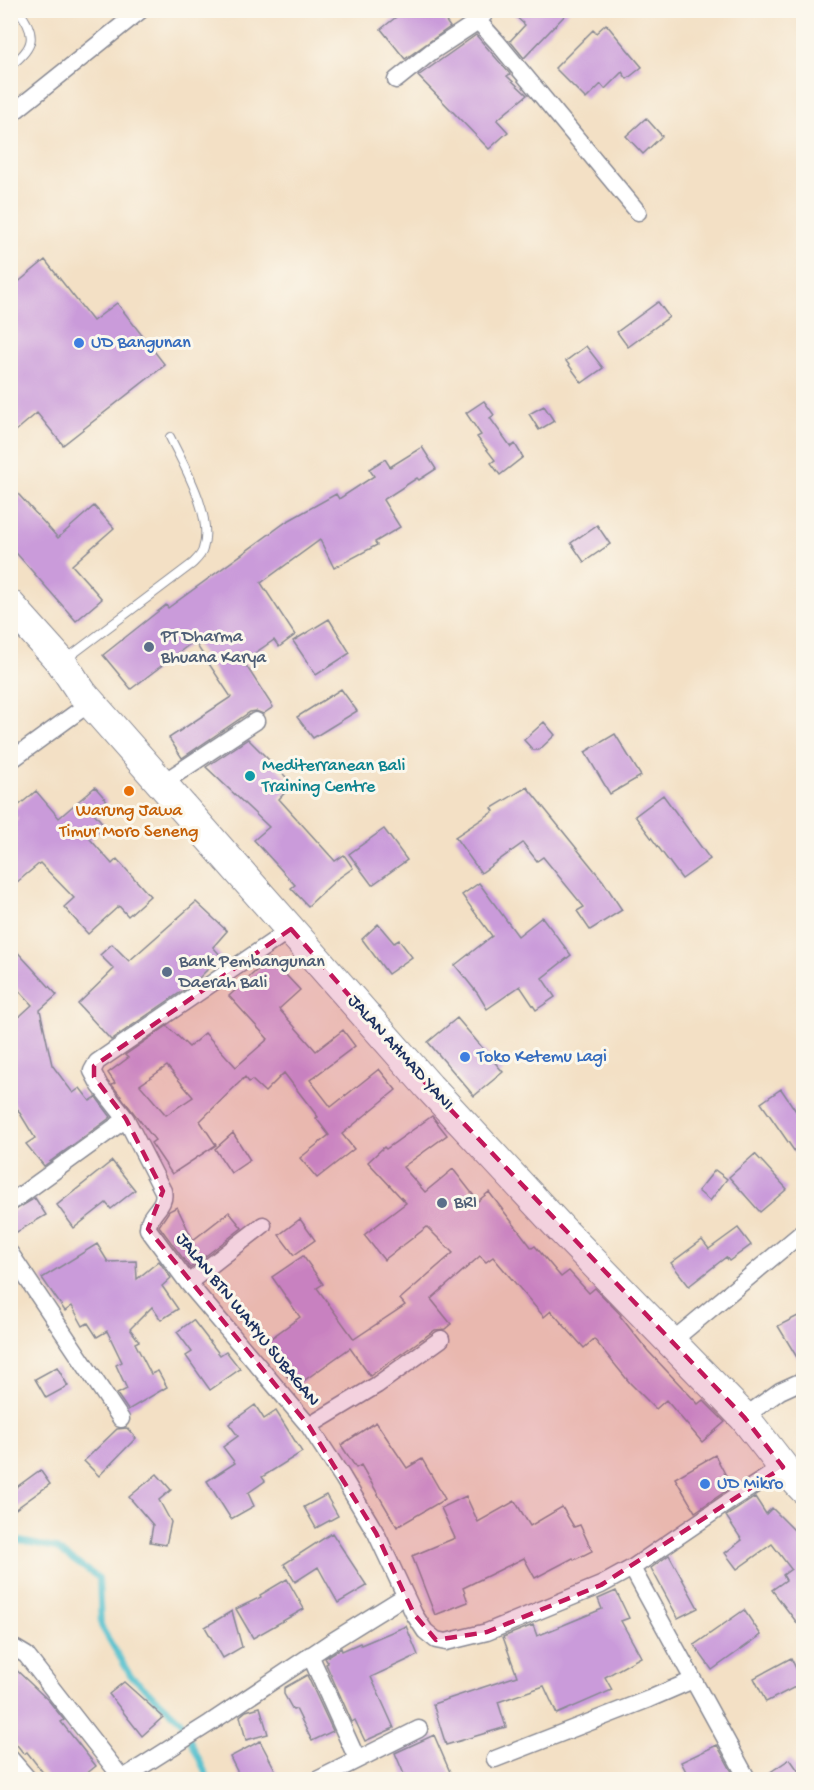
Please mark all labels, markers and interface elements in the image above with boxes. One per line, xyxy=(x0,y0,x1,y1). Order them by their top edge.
place label: UD Bangunan xyxy=(91,333,191,354)
marker: UD Bangunan xyxy=(72,336,86,350)
place label: PT Dharma Bhuana Karya xyxy=(160,627,267,669)
marker: PT Dharma Bhuana Karya xyxy=(142,640,156,654)
place label: Mediterranean Bali Training Centre xyxy=(261,756,405,798)
marker: Mediterranean Bali Training Centre xyxy=(243,769,257,783)
marker: Warung Jawa Timur Moro Seneng xyxy=(122,784,136,798)
place label: Warung Jawa Timur Moro Seneng xyxy=(59,801,198,843)
place label: Bank Pembangunan Daerah Bali xyxy=(178,952,325,994)
marker: Bank Pembangunan Daerah Bali xyxy=(160,965,174,979)
street label: JALAN AHMAD YANI xyxy=(343,991,457,1115)
place label: Toko Ketemu Lagi xyxy=(476,1047,607,1068)
marker: Toko Ketemu Lagi xyxy=(458,1050,472,1064)
place label: BRI xyxy=(453,1193,477,1214)
marker: BRI xyxy=(435,1196,449,1210)
street label: JALAN BTN WAHYU SUBAGAN xyxy=(171,1229,323,1411)
place label: UD Mikro xyxy=(717,1474,784,1495)
marker: UD Mikro xyxy=(698,1477,712,1491)

